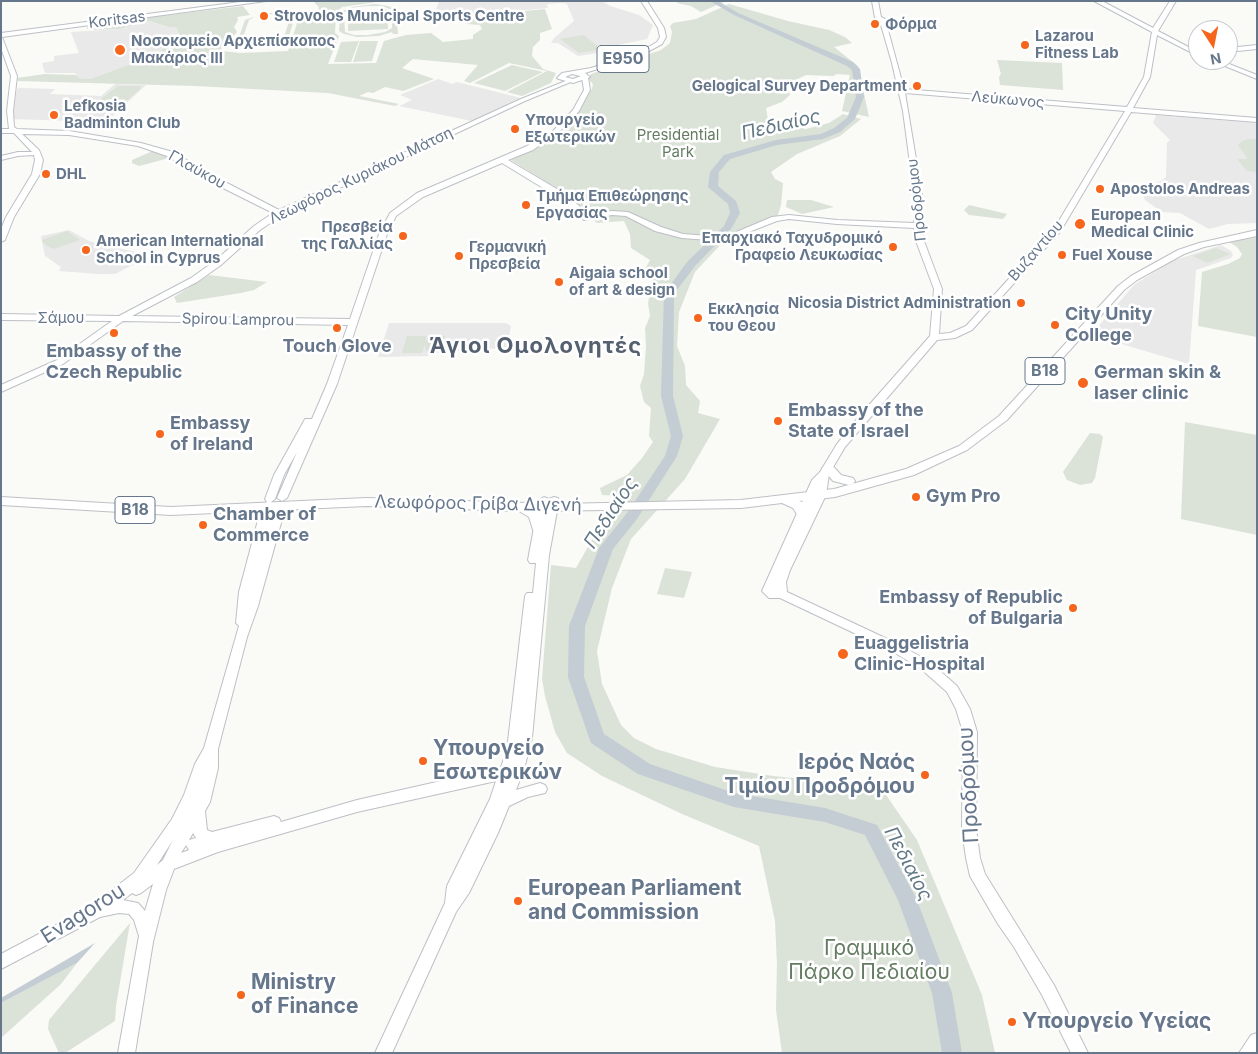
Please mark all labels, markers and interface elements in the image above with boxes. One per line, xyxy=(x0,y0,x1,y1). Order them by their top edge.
place label: Strovolos Municipal Sports Centre xyxy=(274,7,524,25)
street label: Koritsas xyxy=(88,8,146,32)
marker: Strovolos Municipal Sports Centre xyxy=(258,10,270,22)
place label: Φόρμα xyxy=(885,15,937,33)
marker: Φόρμα xyxy=(869,18,881,30)
north arrow xyxy=(1188,20,1238,70)
place label: Lazarou Fitness Lab xyxy=(1035,27,1119,62)
place label: Νοσοκομείο Αρχιεπίσκοπος Μακάριος ΙΙΙ xyxy=(131,32,335,67)
marker: Lazarou Fitness Lab xyxy=(1019,39,1031,51)
marker: Νοσοκομείο Αρχιεπίσκοπος Μακάριος ΙΙΙ xyxy=(113,43,127,57)
road number: E950 xyxy=(597,46,649,72)
text: N xyxy=(1209,50,1223,69)
place label: Gelogical Survey Department xyxy=(692,77,907,95)
marker: Gelogical Survey Department xyxy=(911,80,923,92)
street label: Λεύκωνος xyxy=(971,88,1045,112)
place label: Lefkosia Badminton Club xyxy=(64,97,181,132)
water label: Πεδιαίος xyxy=(739,105,823,145)
marker: Lefkosia Badminton Club xyxy=(48,109,60,121)
place label: Υπουργείο Εξωτερικών xyxy=(525,111,616,146)
marker: Υπουργείο Εξωτερικών xyxy=(509,123,521,135)
street label: Λεωφόρος Κυριάκου Μάτση xyxy=(266,124,456,228)
park label: Presidential Park xyxy=(637,126,719,161)
street label: Γλαύκου xyxy=(165,147,229,193)
street label: Προδρόμου xyxy=(904,158,930,242)
place label: DHL xyxy=(56,165,87,183)
marker: DHL xyxy=(40,168,52,180)
place label: Apostolos Andreas xyxy=(1110,180,1250,198)
marker: Apostolos Andreas xyxy=(1094,183,1106,195)
place label: Τμήμα Επιθεώρησης Εργασίας xyxy=(536,187,689,222)
marker: Τμήμα Επιθεώρησης Εργασίας xyxy=(520,199,532,211)
place label: European Medical Clinic xyxy=(1091,206,1194,241)
street label: Βυζαντίου xyxy=(1005,217,1067,285)
marker: European Medical Clinic xyxy=(1073,217,1087,231)
place label: Πρεσβεία της Γαλλίας xyxy=(301,218,393,253)
place label: Επαρχιακό Ταχυδρομικό Γραφείο Λευκωσίας xyxy=(702,229,883,264)
marker: Πρεσβεία της Γαλλίας xyxy=(397,230,409,242)
place label: American International School in Cyprus xyxy=(96,232,264,267)
place label: Γερμανική Πρεσβεία xyxy=(469,238,546,273)
marker: Επαρχιακό Ταχυδρομικό Γραφείο Λευκωσίας xyxy=(887,241,899,253)
marker: American International School in Cyprus xyxy=(80,244,92,256)
place label: Fuel Xouse xyxy=(1072,246,1153,264)
marker: Fuel Xouse xyxy=(1056,249,1068,261)
marker: Γερμανική Πρεσβεία xyxy=(453,250,465,262)
place label: Aigaia school of art & design xyxy=(569,264,675,299)
marker: Aigaia school of art & design xyxy=(553,276,565,288)
place label: Nicosia District Administration xyxy=(788,294,1011,312)
marker: Nicosia District Administration xyxy=(1015,297,1027,309)
place label: Εκκλησία του Θεου xyxy=(708,300,779,335)
place label: City Unity College xyxy=(1065,304,1152,346)
street label: Σάμου xyxy=(38,309,84,327)
street label: Spirou Lamprou xyxy=(182,310,294,330)
marker: Εκκλησία του Θεου xyxy=(692,312,704,324)
marker: City Unity College xyxy=(1049,319,1061,331)
marker: Touch Glove xyxy=(331,322,343,334)
marker: Embassy of the Czech Republic xyxy=(108,327,120,339)
district label: Άγιοι Ομολογητές xyxy=(428,333,644,359)
place label: Touch Glove xyxy=(282,336,392,358)
place label: Embassy of the Czech Republic xyxy=(46,341,182,384)
road number: B18 xyxy=(1025,358,1065,384)
place label: German skin & laser clinic xyxy=(1094,362,1221,404)
marker: German skin & laser clinic xyxy=(1076,376,1090,390)
place label: Embassy of the State of Israel xyxy=(788,400,924,442)
place label: Embassy of Ireland xyxy=(170,413,253,456)
marker: Embassy of the State of Israel xyxy=(772,415,784,427)
marker: Embassy of Ireland xyxy=(154,428,166,440)
water label: Πεδιαίος xyxy=(579,473,643,553)
place label: Gym Pro xyxy=(926,486,1001,508)
street label: Λεωφόρος Γρίβα Διγενή xyxy=(374,491,582,517)
marker: Gym Pro xyxy=(910,491,922,503)
road number: B18 xyxy=(115,496,155,524)
place label: Chamber of Commerce xyxy=(213,504,316,546)
marker: Chamber of Commerce xyxy=(197,519,209,531)
place label: Embassy of Republic of Bulgaria xyxy=(879,587,1063,630)
marker: Embassy of Republic of Bulgaria xyxy=(1067,602,1079,614)
place label: Euaggelistria Clinic-Hospital xyxy=(854,633,985,676)
marker: Euaggelistria Clinic-Hospital xyxy=(836,647,850,661)
street label: Προδρόμου xyxy=(953,726,985,844)
place label: Υπουργείο Εσωτερικών xyxy=(433,736,562,786)
place label: Ιερός Ναός Τιμίου Προδρόμου xyxy=(724,750,915,800)
marker: Υπουργείο Εσωτερικών xyxy=(417,755,429,767)
marker: Ιερός Ναός Τιμίου Προδρόμου xyxy=(919,769,931,781)
water label: Πεδιαίος xyxy=(879,823,937,905)
place label: European Parliament and Commission xyxy=(528,876,741,926)
street label: Evagorou xyxy=(36,878,130,950)
marker: European Parliament and Commission xyxy=(512,895,524,907)
park label: Γραμμικό Πάρκο Πεδιαίου xyxy=(788,936,950,986)
place label: Ministry of Finance xyxy=(251,970,358,1020)
marker: Ministry of Finance xyxy=(235,989,247,1001)
place label: Υπουργείο Υγείας xyxy=(1022,1009,1211,1035)
marker: Υπουργείο Υγείας xyxy=(1006,1016,1018,1028)

